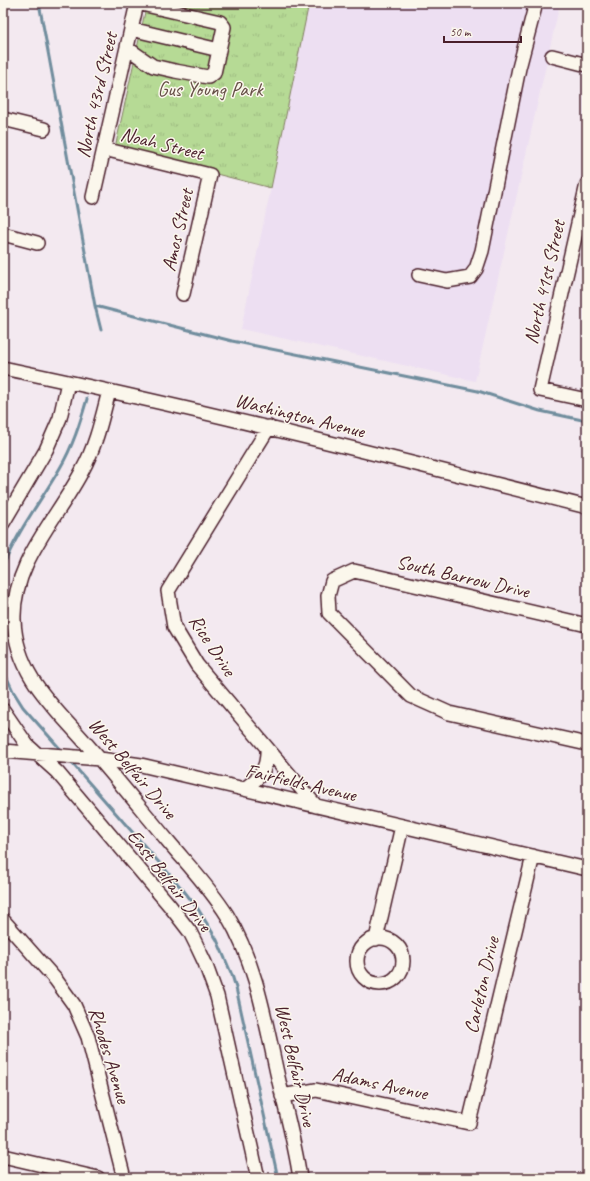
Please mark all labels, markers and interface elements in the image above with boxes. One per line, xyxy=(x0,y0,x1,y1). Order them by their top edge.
scale bar xyxy=(444,18,521,44)
text: 50 m xyxy=(450,24,472,40)
street label: North 43rd Street xyxy=(70,28,124,160)
park label: Gus Young Park xyxy=(157,77,264,102)
street label: Noah Street xyxy=(118,121,208,166)
street label: Amos Street xyxy=(156,184,200,274)
street label: North 41st Street xyxy=(518,215,571,346)
street label: Washington Avenue xyxy=(233,387,369,444)
street label: South Barrow Drive xyxy=(394,549,533,604)
street label: Rice Drive xyxy=(183,610,243,682)
street label: West Belfair Drive xyxy=(83,712,183,825)
street label: Fairfields Avenue xyxy=(243,758,360,808)
street label: East Belfair Drive xyxy=(122,824,218,938)
street label: Carleton Drive xyxy=(458,933,505,1036)
street label: West Belfair Drive xyxy=(269,1001,322,1130)
street label: Rhodes Avenue xyxy=(83,1004,136,1108)
street label: Adams Avenue xyxy=(330,1061,431,1106)

